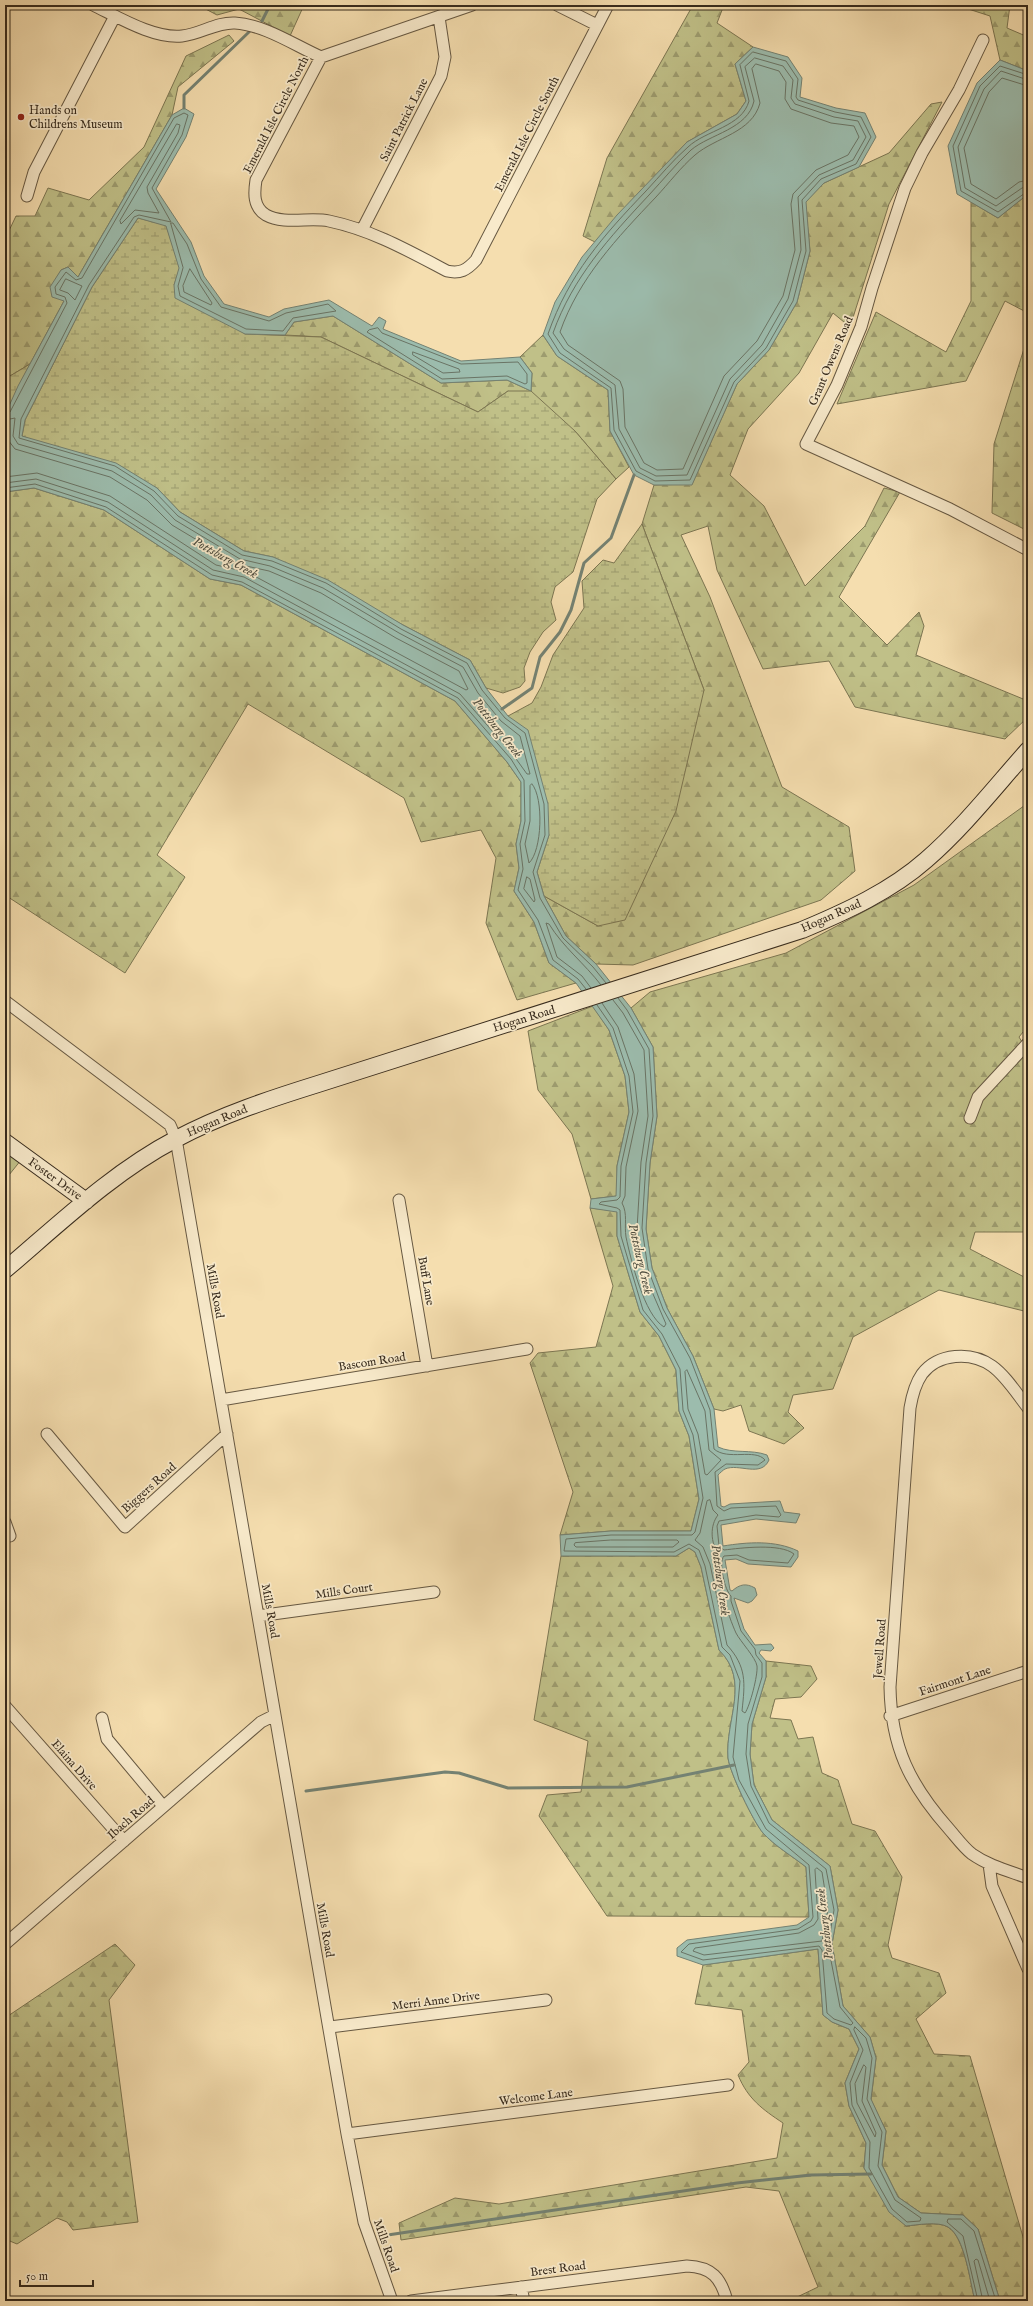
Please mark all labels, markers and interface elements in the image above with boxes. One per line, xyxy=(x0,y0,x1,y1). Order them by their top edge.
street label: Emerald Isle Circle North xyxy=(240,53,312,176)
street label: Emerald Isle Circle South xyxy=(491,73,563,194)
street label: Saint Patrick Lane xyxy=(377,76,432,164)
place label: Hands on Childrens Museum xyxy=(29,103,123,132)
marker: Hands on Childrens Museum xyxy=(16,112,26,122)
street label: Grant Owens Road xyxy=(805,313,857,408)
water label: Pottsburg Creek xyxy=(189,533,261,584)
water label: Pottsburg Creek xyxy=(467,694,526,763)
street label: Hogan Road xyxy=(799,896,864,936)
street label: Hogan Road xyxy=(491,1002,558,1036)
street label: Hogan Road xyxy=(184,1101,250,1140)
street label: Foster Drive xyxy=(25,1154,85,1204)
water label: Pottsburg Creek xyxy=(623,1222,657,1297)
street label: Buff Lane xyxy=(414,1255,438,1307)
street label: Mills Road xyxy=(203,1263,227,1320)
street label: Bascom Road xyxy=(337,1349,407,1375)
street label: Biggers Road xyxy=(119,1459,180,1516)
water label: Pottsburg Creek xyxy=(706,1543,734,1618)
street label: Mills Court xyxy=(314,1580,374,1602)
street label: Mills Road xyxy=(258,1583,282,1640)
street label: Jewell Road xyxy=(870,1618,891,1681)
street label: Fairmont Lane xyxy=(917,1662,993,1700)
street label: Elaina Drive xyxy=(48,1737,100,1794)
street label: Ibach Road xyxy=(104,1793,158,1843)
water label: Pottsburg Creek xyxy=(812,1886,839,1961)
street label: Mills Road xyxy=(313,1902,337,1959)
street label: Merri Anne Drive xyxy=(391,1988,481,2014)
street label: Welcome Lane xyxy=(498,2085,574,2109)
street label: Mills Road xyxy=(370,2218,402,2275)
street label: Brest Road xyxy=(529,2258,587,2280)
scale bar xyxy=(20,2262,93,2288)
text: 50 m xyxy=(26,2269,48,2284)

